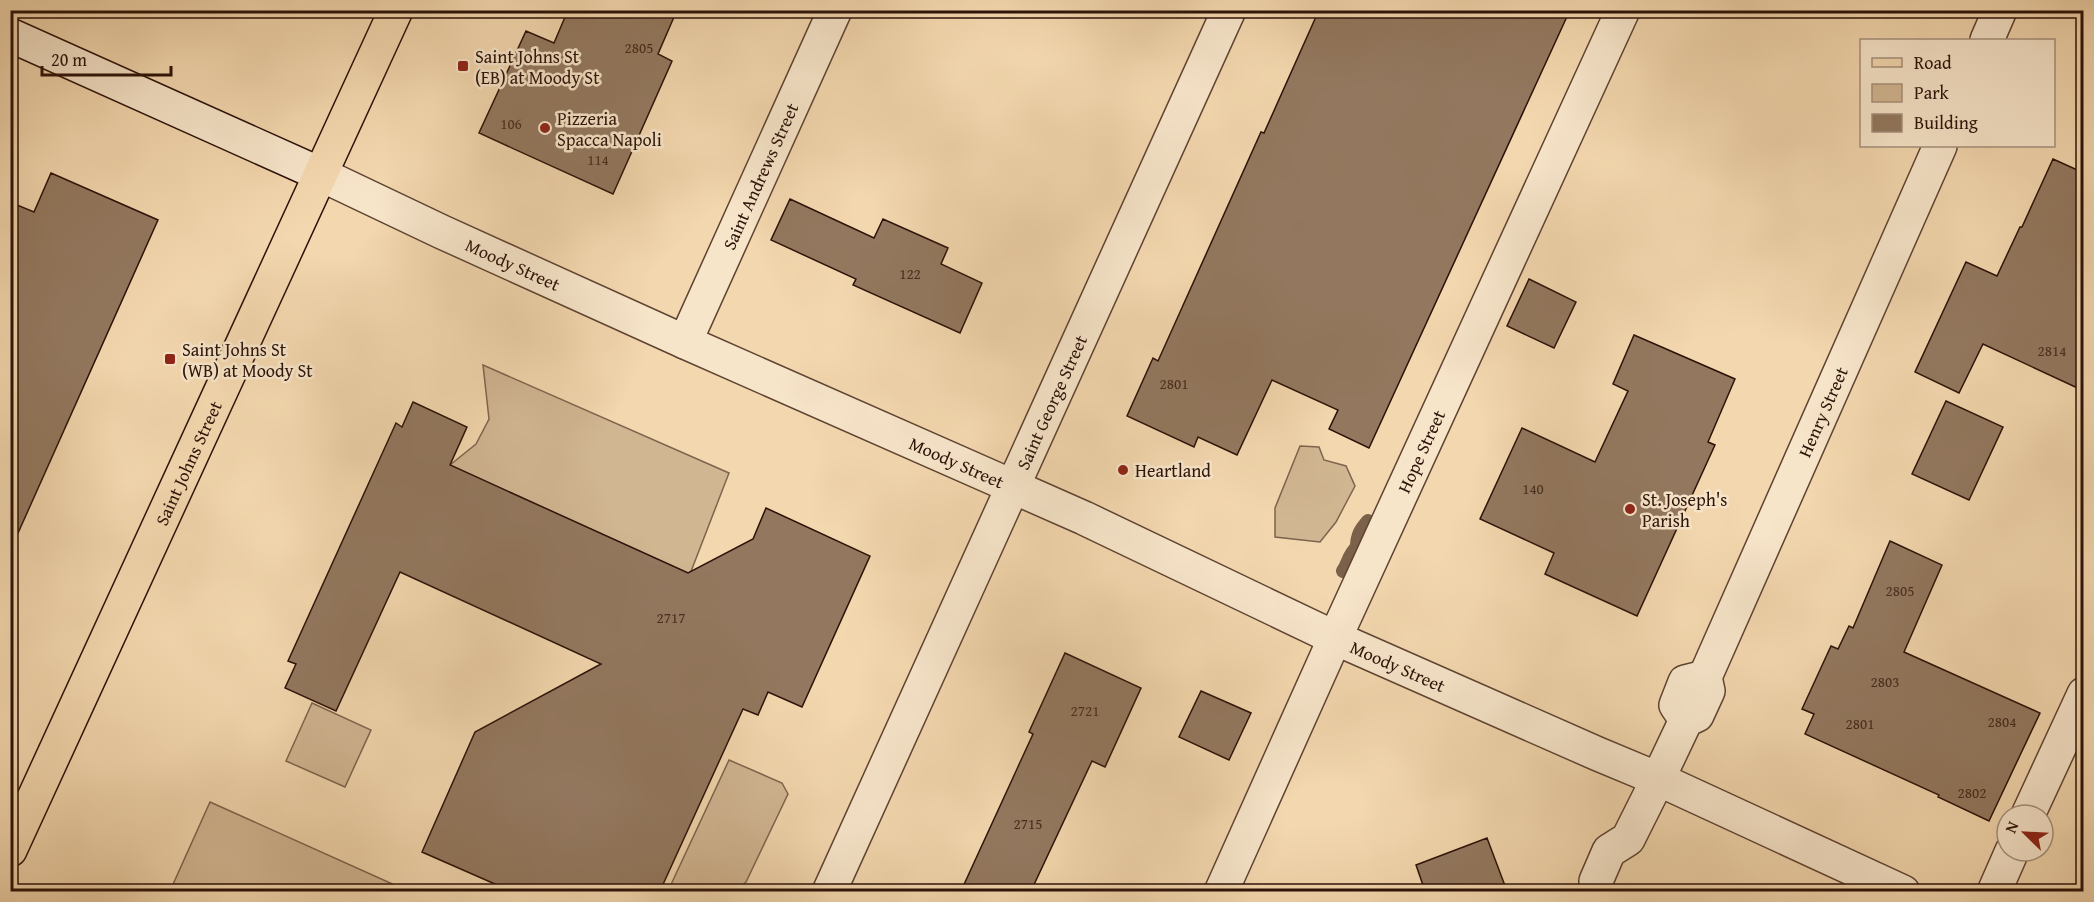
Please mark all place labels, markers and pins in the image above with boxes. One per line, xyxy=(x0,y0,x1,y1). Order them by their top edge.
place label: Saint Johns St (EB) at Moody St xyxy=(475,43,600,91)
marker: Saint Johns St (EB) at Moody St xyxy=(456,59,470,73)
place label: Pizzeria Spacca Napoli xyxy=(557,105,662,153)
marker: Pizzeria Spacca Napoli xyxy=(538,121,552,135)
place label: Saint Johns St (WB) at Moody St xyxy=(182,336,313,384)
marker: Saint Johns St (WB) at Moody St xyxy=(163,352,177,366)
place label: Heartland xyxy=(1135,457,1211,484)
marker: Heartland xyxy=(1116,463,1130,477)
place label: St. Joseph's Parish xyxy=(1642,486,1728,534)
marker: St. Joseph's Parish xyxy=(1623,502,1637,516)

